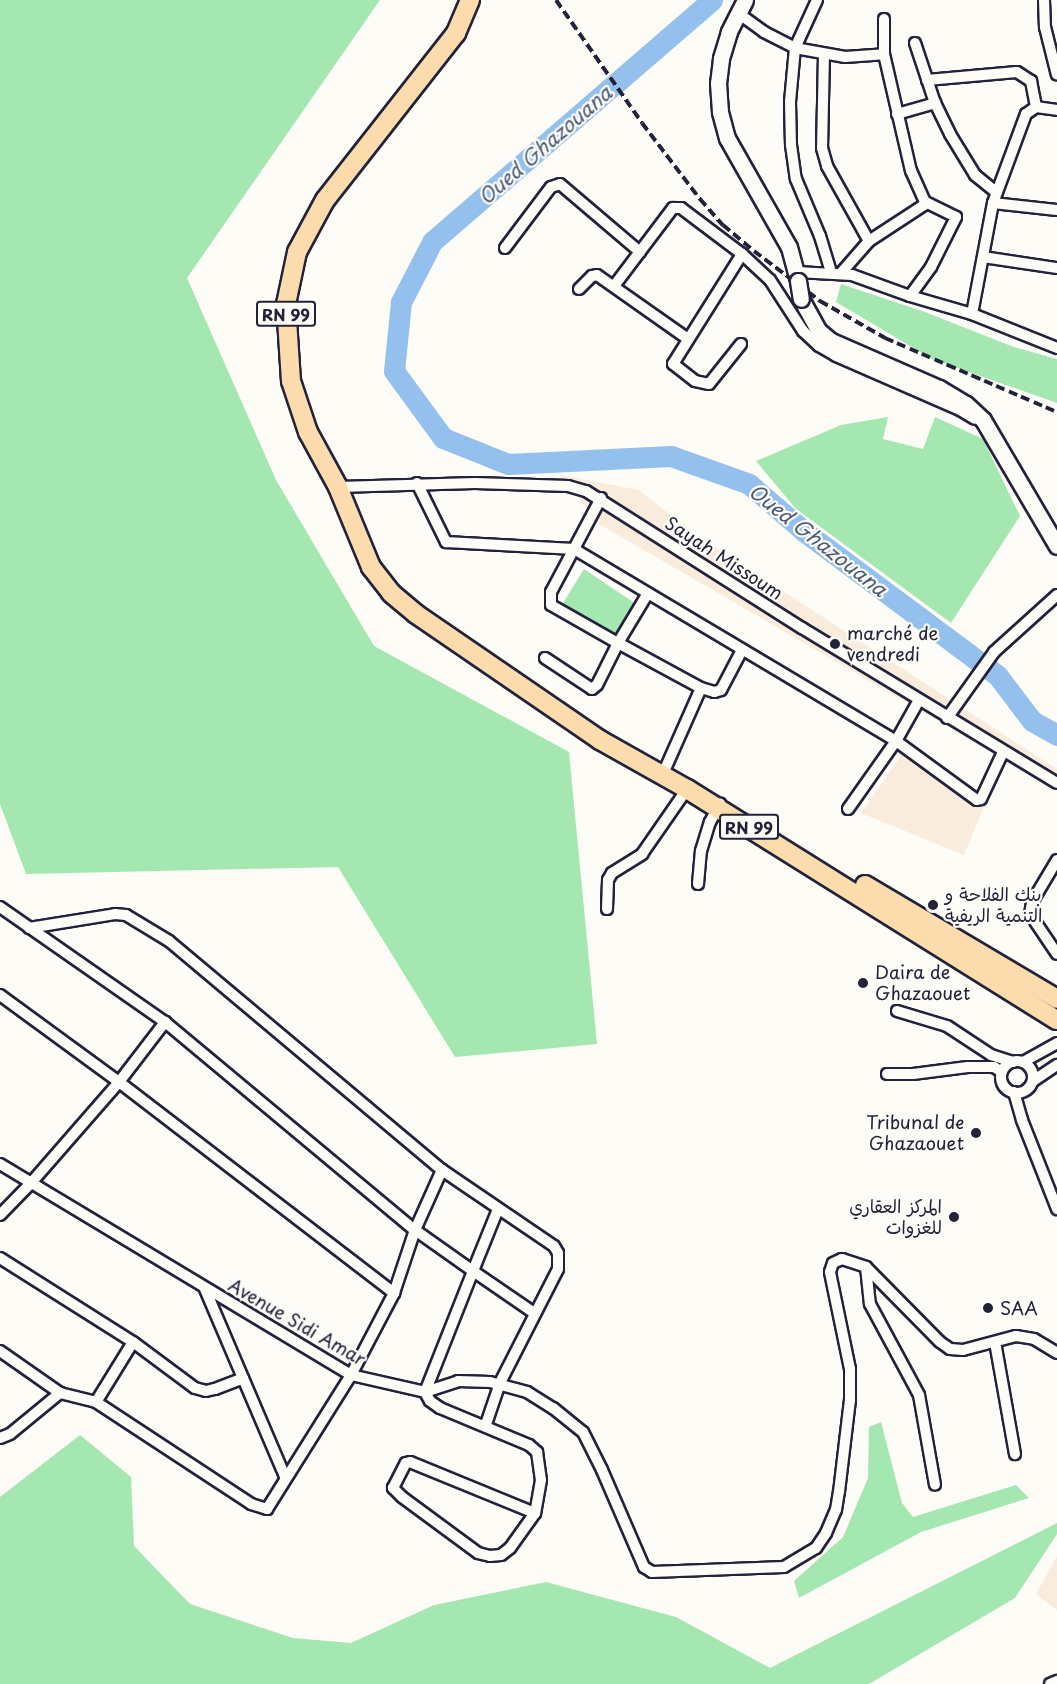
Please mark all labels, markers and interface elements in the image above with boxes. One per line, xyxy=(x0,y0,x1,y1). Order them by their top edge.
water label: Oued Ghazouana xyxy=(473,81,617,209)
road number: RN 99 xyxy=(254,301,318,327)
water label: Oued Ghazouana xyxy=(744,479,892,601)
street label: Sayah Missoum xyxy=(661,512,787,604)
place label: marché de vendredi xyxy=(847,623,939,666)
marker: marché de vendredi xyxy=(828,637,842,651)
road number: RN 99 xyxy=(718,814,780,840)
place label: بنك الفلاحة و التنمية الريفية xyxy=(945,884,1043,926)
marker: بنك الفلاحة و التنمية الريفية xyxy=(926,898,940,912)
place label: Daira de Ghazaouet xyxy=(875,962,970,1004)
marker: Daira de Ghazaouet xyxy=(856,976,870,990)
place label: Tribunal de Ghazaouet xyxy=(867,1112,964,1154)
marker: Tribunal de Ghazaouet xyxy=(969,1126,983,1140)
place label: المركز العقاري للغزوات xyxy=(849,1196,942,1238)
marker: المركز العقاري للغزوات xyxy=(947,1210,961,1224)
street label: Avenue Sidi Amar xyxy=(225,1274,369,1370)
place label: SAA xyxy=(1000,1297,1038,1319)
marker: SAA xyxy=(981,1301,995,1315)

